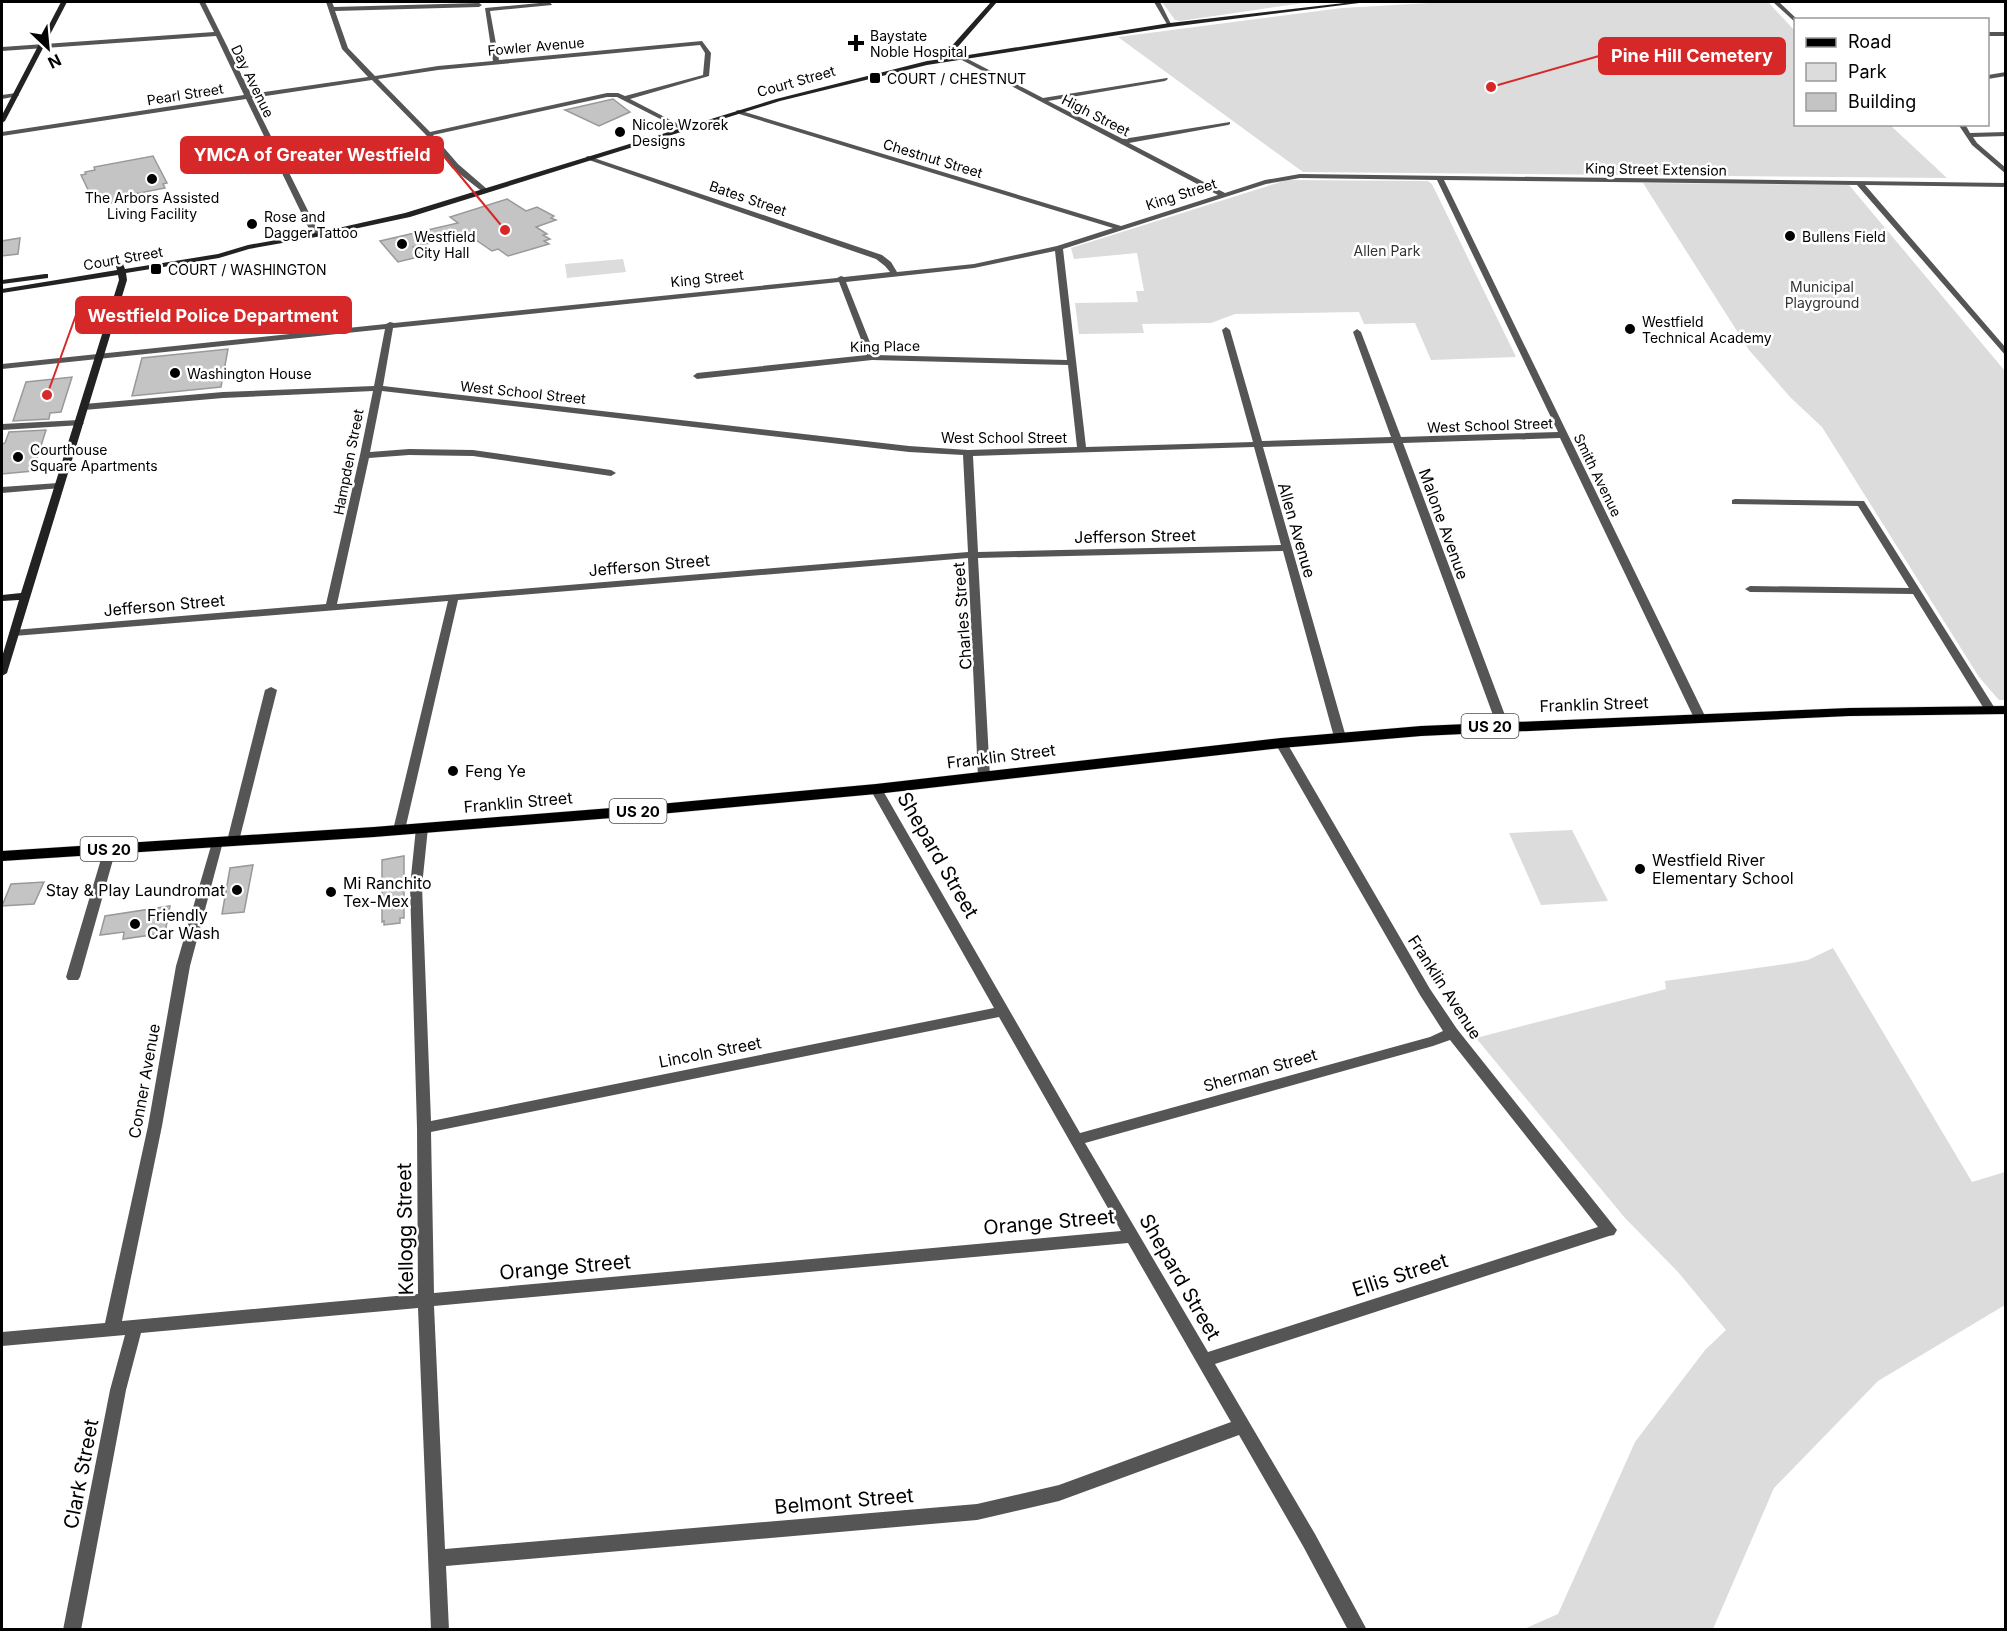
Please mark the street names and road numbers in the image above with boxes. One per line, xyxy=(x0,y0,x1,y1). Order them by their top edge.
street label: Fowler Avenue xyxy=(487,33,585,59)
street label: Day Avenue xyxy=(228,42,278,120)
street label: Court Street xyxy=(755,62,837,100)
street label: Pearl Street xyxy=(145,79,225,108)
street label: High Street xyxy=(1059,91,1133,140)
street label: Chestnut Street xyxy=(881,135,985,181)
street label: King Street Extension xyxy=(1585,159,1727,179)
street label: King Street xyxy=(1144,174,1219,213)
street label: Bates Street xyxy=(707,177,789,219)
street label: Court Street xyxy=(82,243,164,273)
street label: King Street xyxy=(670,266,745,290)
street label: King Place xyxy=(850,337,920,355)
street label: West School Street xyxy=(459,377,587,407)
street label: Hampden Street xyxy=(329,407,367,516)
street label: West School Street xyxy=(1427,414,1554,436)
street label: West School Street xyxy=(941,429,1067,446)
street label: Smith Avenue xyxy=(1570,431,1626,519)
street label: Malone Avenue xyxy=(1415,466,1473,582)
street label: Allen Avenue xyxy=(1274,480,1320,580)
street label: Jefferson Street xyxy=(1074,525,1196,547)
street label: Jefferson Street xyxy=(588,550,710,580)
street label: Charles Street xyxy=(948,562,976,670)
street label: Jefferson Street xyxy=(103,590,225,620)
street label: Franklin Street xyxy=(1539,692,1649,716)
road number: US 20 xyxy=(1462,714,1518,738)
street label: Franklin Street xyxy=(946,739,1056,773)
street label: Franklin Street xyxy=(463,787,573,817)
street label: Shepard Street xyxy=(892,788,984,923)
road number: US 20 xyxy=(610,799,666,823)
road number: US 20 xyxy=(80,837,138,861)
street label: Franklin Avenue xyxy=(1404,931,1486,1043)
street label: Conner Avenue xyxy=(124,1022,164,1140)
street label: Lincoln Street xyxy=(657,1032,763,1072)
street label: Sherman Street xyxy=(1201,1044,1319,1096)
street label: Kellogg Street xyxy=(392,1162,418,1295)
street label: Orange Street xyxy=(982,1204,1116,1240)
street label: Shepard Street xyxy=(1134,1210,1226,1345)
street label: Ellis Street xyxy=(1349,1248,1451,1302)
street label: Orange Street xyxy=(498,1249,632,1285)
street label: Clark Street xyxy=(59,1417,104,1531)
street label: Belmont Street xyxy=(773,1483,915,1519)

